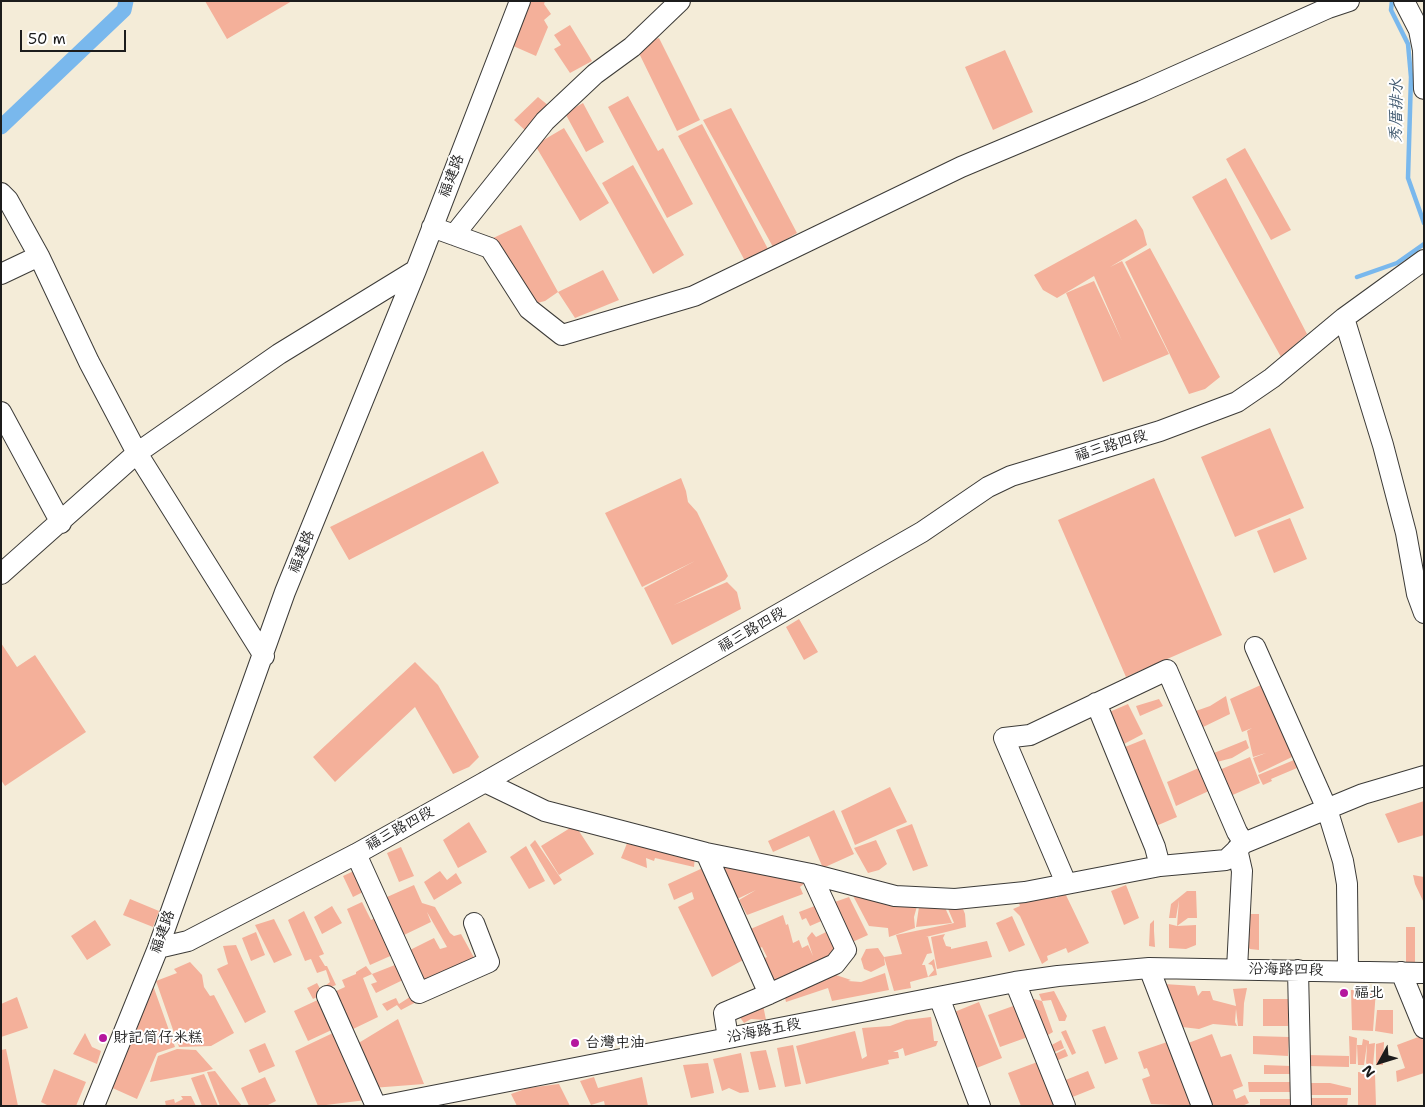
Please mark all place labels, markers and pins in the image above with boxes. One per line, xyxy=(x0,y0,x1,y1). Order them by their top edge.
place label: 福北 xyxy=(1354,984,1384,1002)
marker: 福北 xyxy=(1338,987,1350,999)
place label: 財記筒仔米糕 xyxy=(113,1029,203,1047)
marker: 財記筒仔米糕 xyxy=(97,1032,109,1044)
place label: 台灣中油 xyxy=(585,1034,645,1052)
marker: 台灣中油 xyxy=(569,1037,581,1049)

